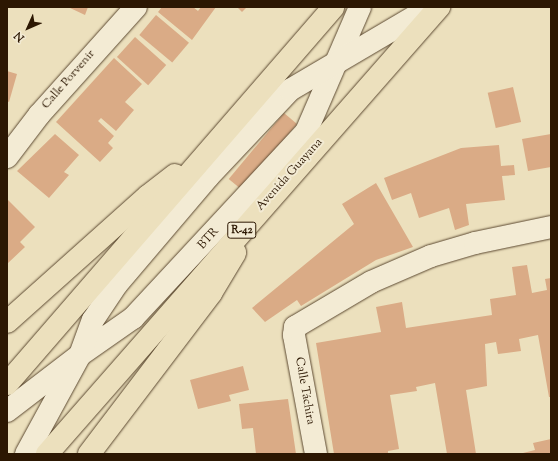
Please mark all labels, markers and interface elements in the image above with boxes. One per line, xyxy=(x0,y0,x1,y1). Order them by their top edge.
north arrow xyxy=(8,8,48,48)
text: N xyxy=(11,28,28,45)
street label: Calle Porvenir xyxy=(39,48,99,112)
street label: Avenida Guayana xyxy=(254,136,326,214)
road number: R-42 xyxy=(227,221,257,239)
street label: BTR xyxy=(195,225,223,253)
street label: Calle Táchira xyxy=(291,356,317,426)

